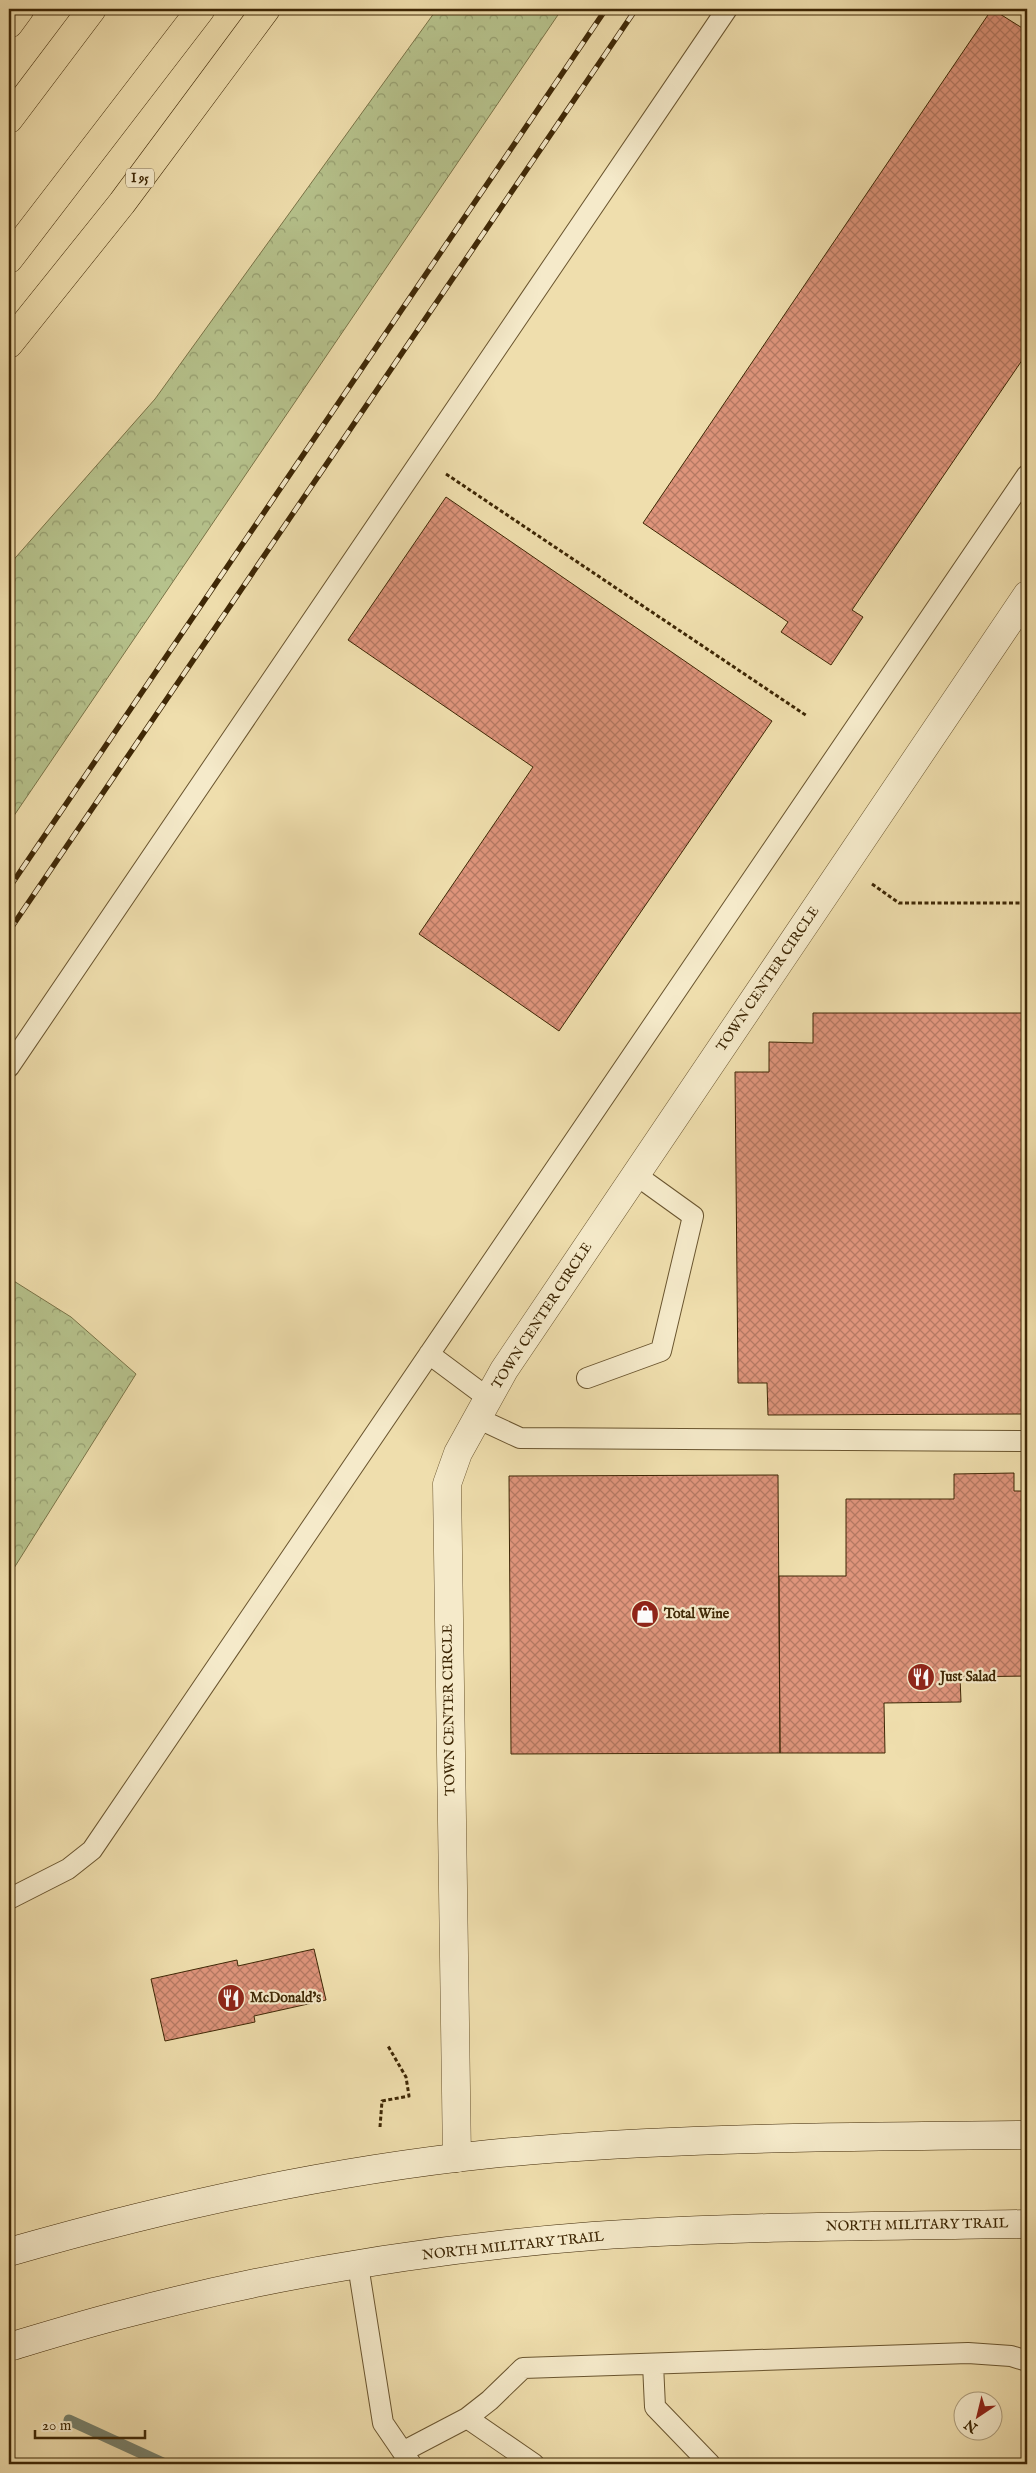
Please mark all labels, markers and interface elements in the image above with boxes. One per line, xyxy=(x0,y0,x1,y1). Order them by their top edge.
road number: I 95 xyxy=(126,168,154,188)
street label: TOWN CENTER CIRCLE xyxy=(713,903,824,1055)
street label: TOWN CENTER CIRCLE xyxy=(488,1239,596,1393)
shop icon: Total Wine xyxy=(630,1599,660,1629)
place label: Total Wine xyxy=(663,1605,730,1623)
street label: TOWN CENTER CIRCLE xyxy=(438,1624,459,1796)
restaurant icon: Just Salad xyxy=(906,1662,936,1692)
place label: Just Salad xyxy=(938,1668,996,1686)
restaurant icon: McDonald's xyxy=(216,1983,246,2013)
place label: McDonald's xyxy=(250,1989,321,2007)
street label: NORTH MILITARY TRAIL xyxy=(826,2214,1009,2236)
street label: NORTH MILITARY TRAIL xyxy=(421,2227,605,2264)
north arrow xyxy=(954,2390,1004,2440)
scale bar xyxy=(35,2408,145,2440)
text: N xyxy=(961,2415,982,2437)
text: 20 m xyxy=(42,2416,72,2435)

